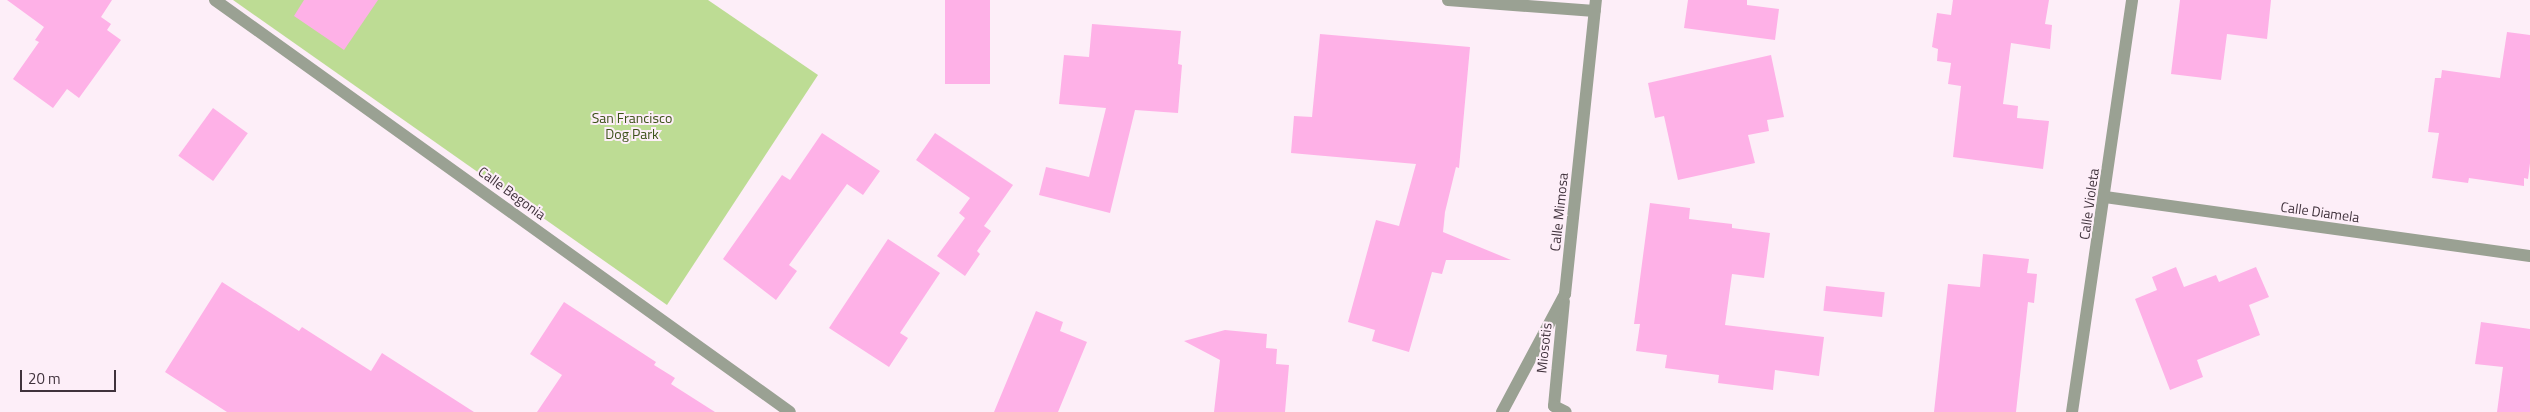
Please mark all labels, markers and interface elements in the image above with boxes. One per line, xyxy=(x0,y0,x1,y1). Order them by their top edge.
park label: San Francisco Dog Park xyxy=(592,110,672,142)
street label: Calle Begonia xyxy=(475,163,549,223)
street label: Calle Violeta xyxy=(2076,167,2102,241)
street label: Calle Mimosa xyxy=(1547,172,1571,252)
street label: Calle Diamela xyxy=(2280,198,2360,226)
street label: Miosotis xyxy=(1533,322,1555,374)
scale bar xyxy=(22,360,119,392)
text: 20 m xyxy=(28,367,61,390)

